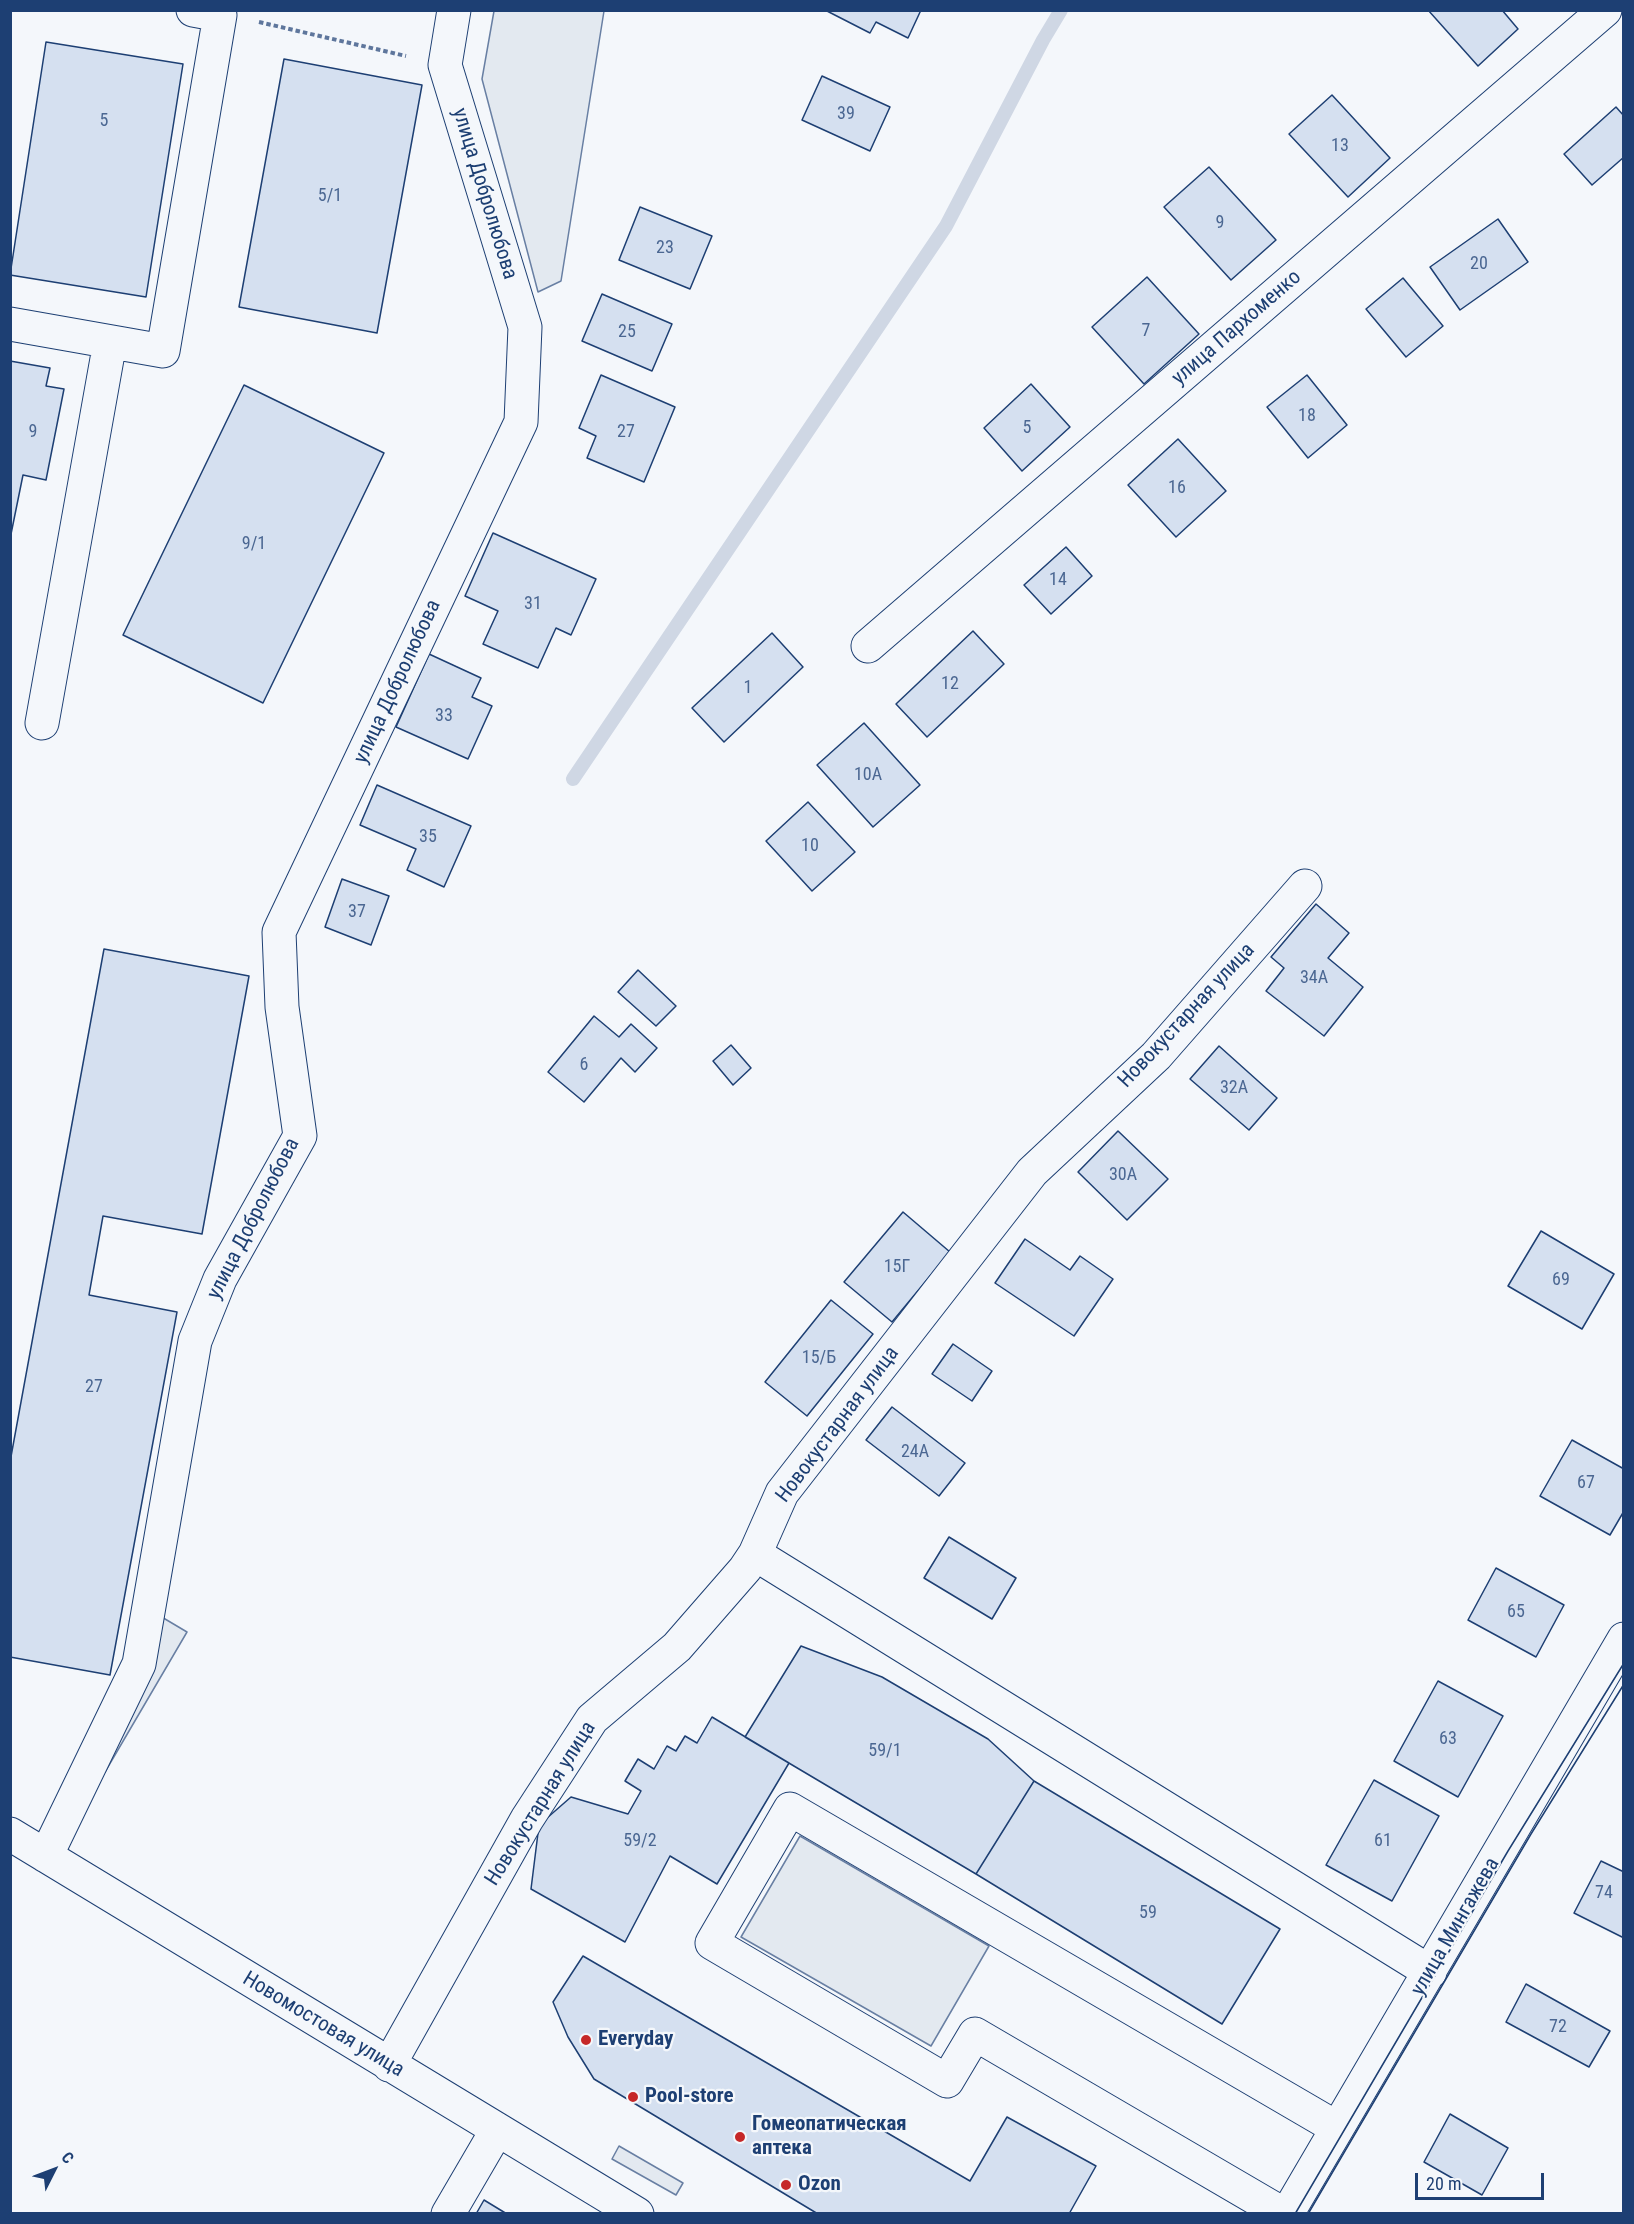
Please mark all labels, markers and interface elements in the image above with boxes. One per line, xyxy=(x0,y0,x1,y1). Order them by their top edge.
house number: 39 xyxy=(837,103,855,125)
street label: улица Добролюбова xyxy=(446,105,522,283)
house number: 5 xyxy=(100,110,108,132)
house number: 13 xyxy=(1331,135,1349,157)
house number: 5/1 xyxy=(318,185,342,207)
house number: 9 xyxy=(1216,212,1224,234)
house number: 23 xyxy=(656,237,674,259)
house number: 20 xyxy=(1470,253,1488,275)
street label: улица Пархоменко xyxy=(1167,265,1307,391)
house number: 7 xyxy=(1142,320,1150,342)
house number: 25 xyxy=(618,321,636,343)
house number: 18 xyxy=(1298,405,1316,427)
house number: 5 xyxy=(1023,417,1031,439)
house number: 9 xyxy=(29,421,37,443)
house number: 27 xyxy=(617,421,635,443)
house number: 16 xyxy=(1168,477,1186,499)
house number: 9/1 xyxy=(242,533,266,555)
house number: 14 xyxy=(1049,569,1067,591)
house number: 31 xyxy=(524,593,542,615)
street label: улица Добролюбова xyxy=(349,596,447,768)
house number: 12 xyxy=(941,673,959,695)
house number: 1 xyxy=(744,677,752,699)
house number: 33 xyxy=(435,705,453,727)
house number: 10А xyxy=(854,764,882,786)
house number: 35 xyxy=(419,826,437,848)
house number: 10 xyxy=(801,835,819,857)
house number: 37 xyxy=(348,901,366,923)
street label: Новокустарная улица xyxy=(1113,938,1261,1094)
house number: 34А xyxy=(1300,967,1328,989)
house number: 6 xyxy=(580,1054,588,1076)
house number: 32А xyxy=(1220,1077,1248,1099)
street label: улица Добролюбова xyxy=(202,1134,306,1304)
house number: 30А xyxy=(1109,1164,1137,1186)
house number: 15Г xyxy=(884,1256,910,1278)
house number: 69 xyxy=(1552,1269,1570,1291)
street label: Новокустарная улица xyxy=(771,1342,905,1508)
house number: 15/Б xyxy=(802,1347,836,1369)
house number: 27 xyxy=(85,1376,103,1398)
house number: 24А xyxy=(901,1441,929,1463)
house number: 67 xyxy=(1577,1472,1595,1494)
house number: 65 xyxy=(1507,1601,1525,1623)
street label: Новокустарная улица xyxy=(480,1717,602,1891)
house number: 63 xyxy=(1439,1728,1457,1750)
house number: 59/1 xyxy=(868,1740,902,1762)
house number: 59/2 xyxy=(623,1830,657,1852)
house number: 61 xyxy=(1374,1830,1392,1852)
street label: улица Мингажева xyxy=(1406,1854,1506,2000)
house number: 74 xyxy=(1595,1882,1613,1904)
house number: 59 xyxy=(1139,1902,1157,1924)
street label: Новомостовая улица xyxy=(238,1967,408,2083)
house number: 72 xyxy=(1549,2016,1567,2038)
place label: Everyday xyxy=(598,2027,673,2053)
marker: Everyday xyxy=(579,2033,593,2047)
place label: Pool-store xyxy=(645,2084,733,2110)
marker: Pool-store xyxy=(626,2090,640,2104)
place label: Гомеопатическая аптека xyxy=(752,2112,907,2162)
marker: Гомеопатическая аптека xyxy=(733,2130,747,2144)
north arrow xyxy=(24,2140,84,2200)
text: С xyxy=(58,2148,78,2167)
scale bar xyxy=(1418,2161,1547,2199)
place label: Ozon xyxy=(798,2172,841,2198)
text: 20 m xyxy=(1426,2173,1461,2194)
marker: Ozon xyxy=(779,2178,793,2192)

